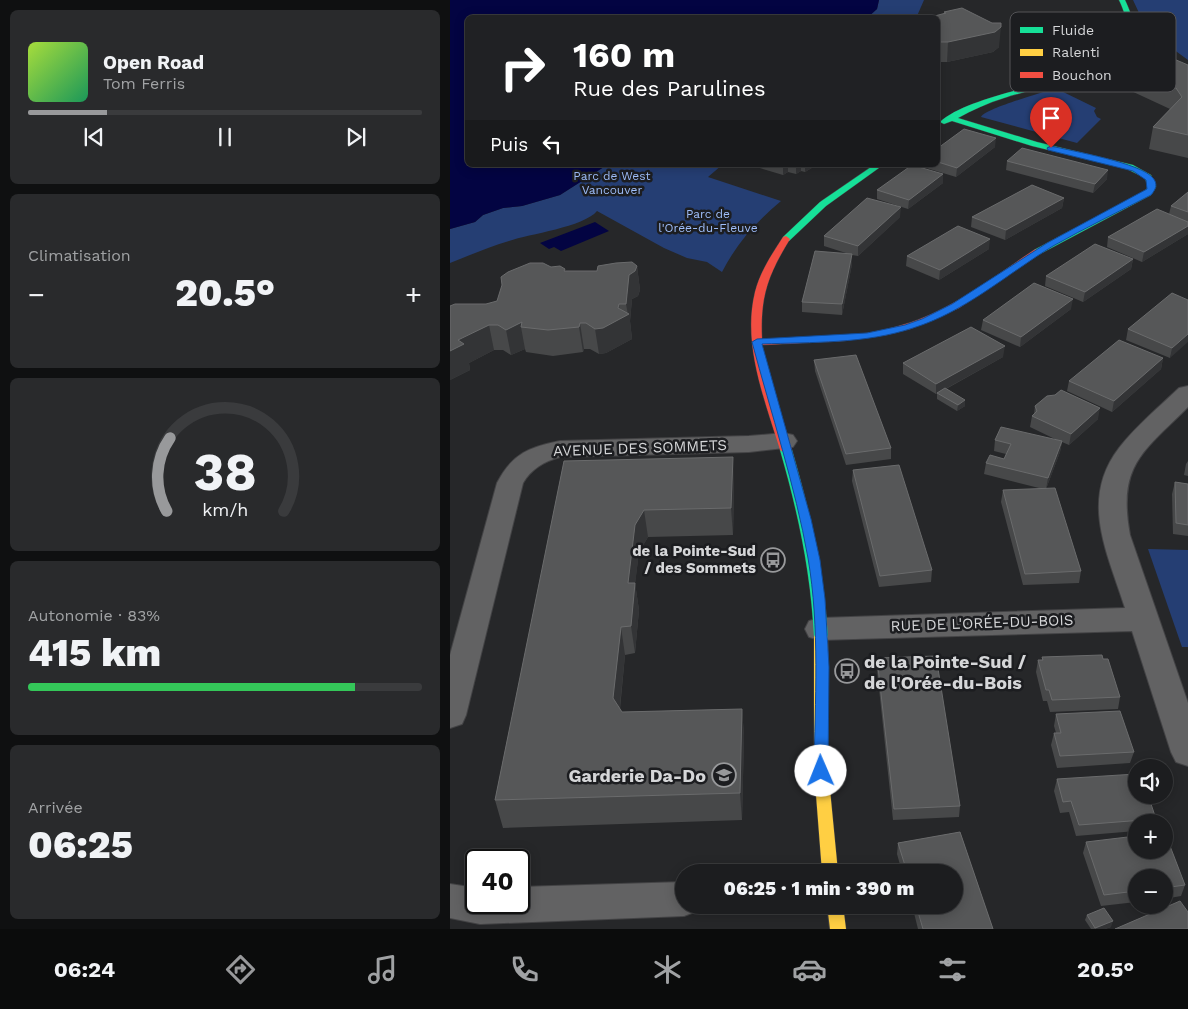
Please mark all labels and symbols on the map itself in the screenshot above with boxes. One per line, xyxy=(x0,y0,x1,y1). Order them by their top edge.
legend xyxy=(1010,12,1176,92)
text: Fluide xyxy=(1052,22,1094,38)
text: Ralenti xyxy=(1052,44,1100,60)
text: Bouchon xyxy=(1052,67,1112,83)
pin xyxy=(1030,97,1072,148)
park label: Parc de West Vancouver xyxy=(573,169,651,197)
park label: Parc de l'Orée-du-Fleuve xyxy=(658,207,758,235)
street label: AVENUE DES SOMMETS xyxy=(553,436,727,460)
place label: de la Pointe-Sud / des Sommets xyxy=(632,542,756,577)
bus stop icon: de la Pointe-Sud / des Sommets xyxy=(760,547,786,573)
street label: RUE DE L'ORÉE-DU-BOIS xyxy=(890,611,1074,635)
place label: de la Pointe-Sud / de l'Orée-du-Bois xyxy=(864,651,1027,693)
bus stop icon: de la Pointe-Sud / de l'Orée-du-Bois xyxy=(834,658,860,684)
position arrow xyxy=(794,744,846,796)
school or university icon: Garderie Da-Do xyxy=(711,762,737,788)
place label: Garderie Da-Do xyxy=(568,765,706,786)
speed limit sign: 40 xyxy=(465,849,530,914)

